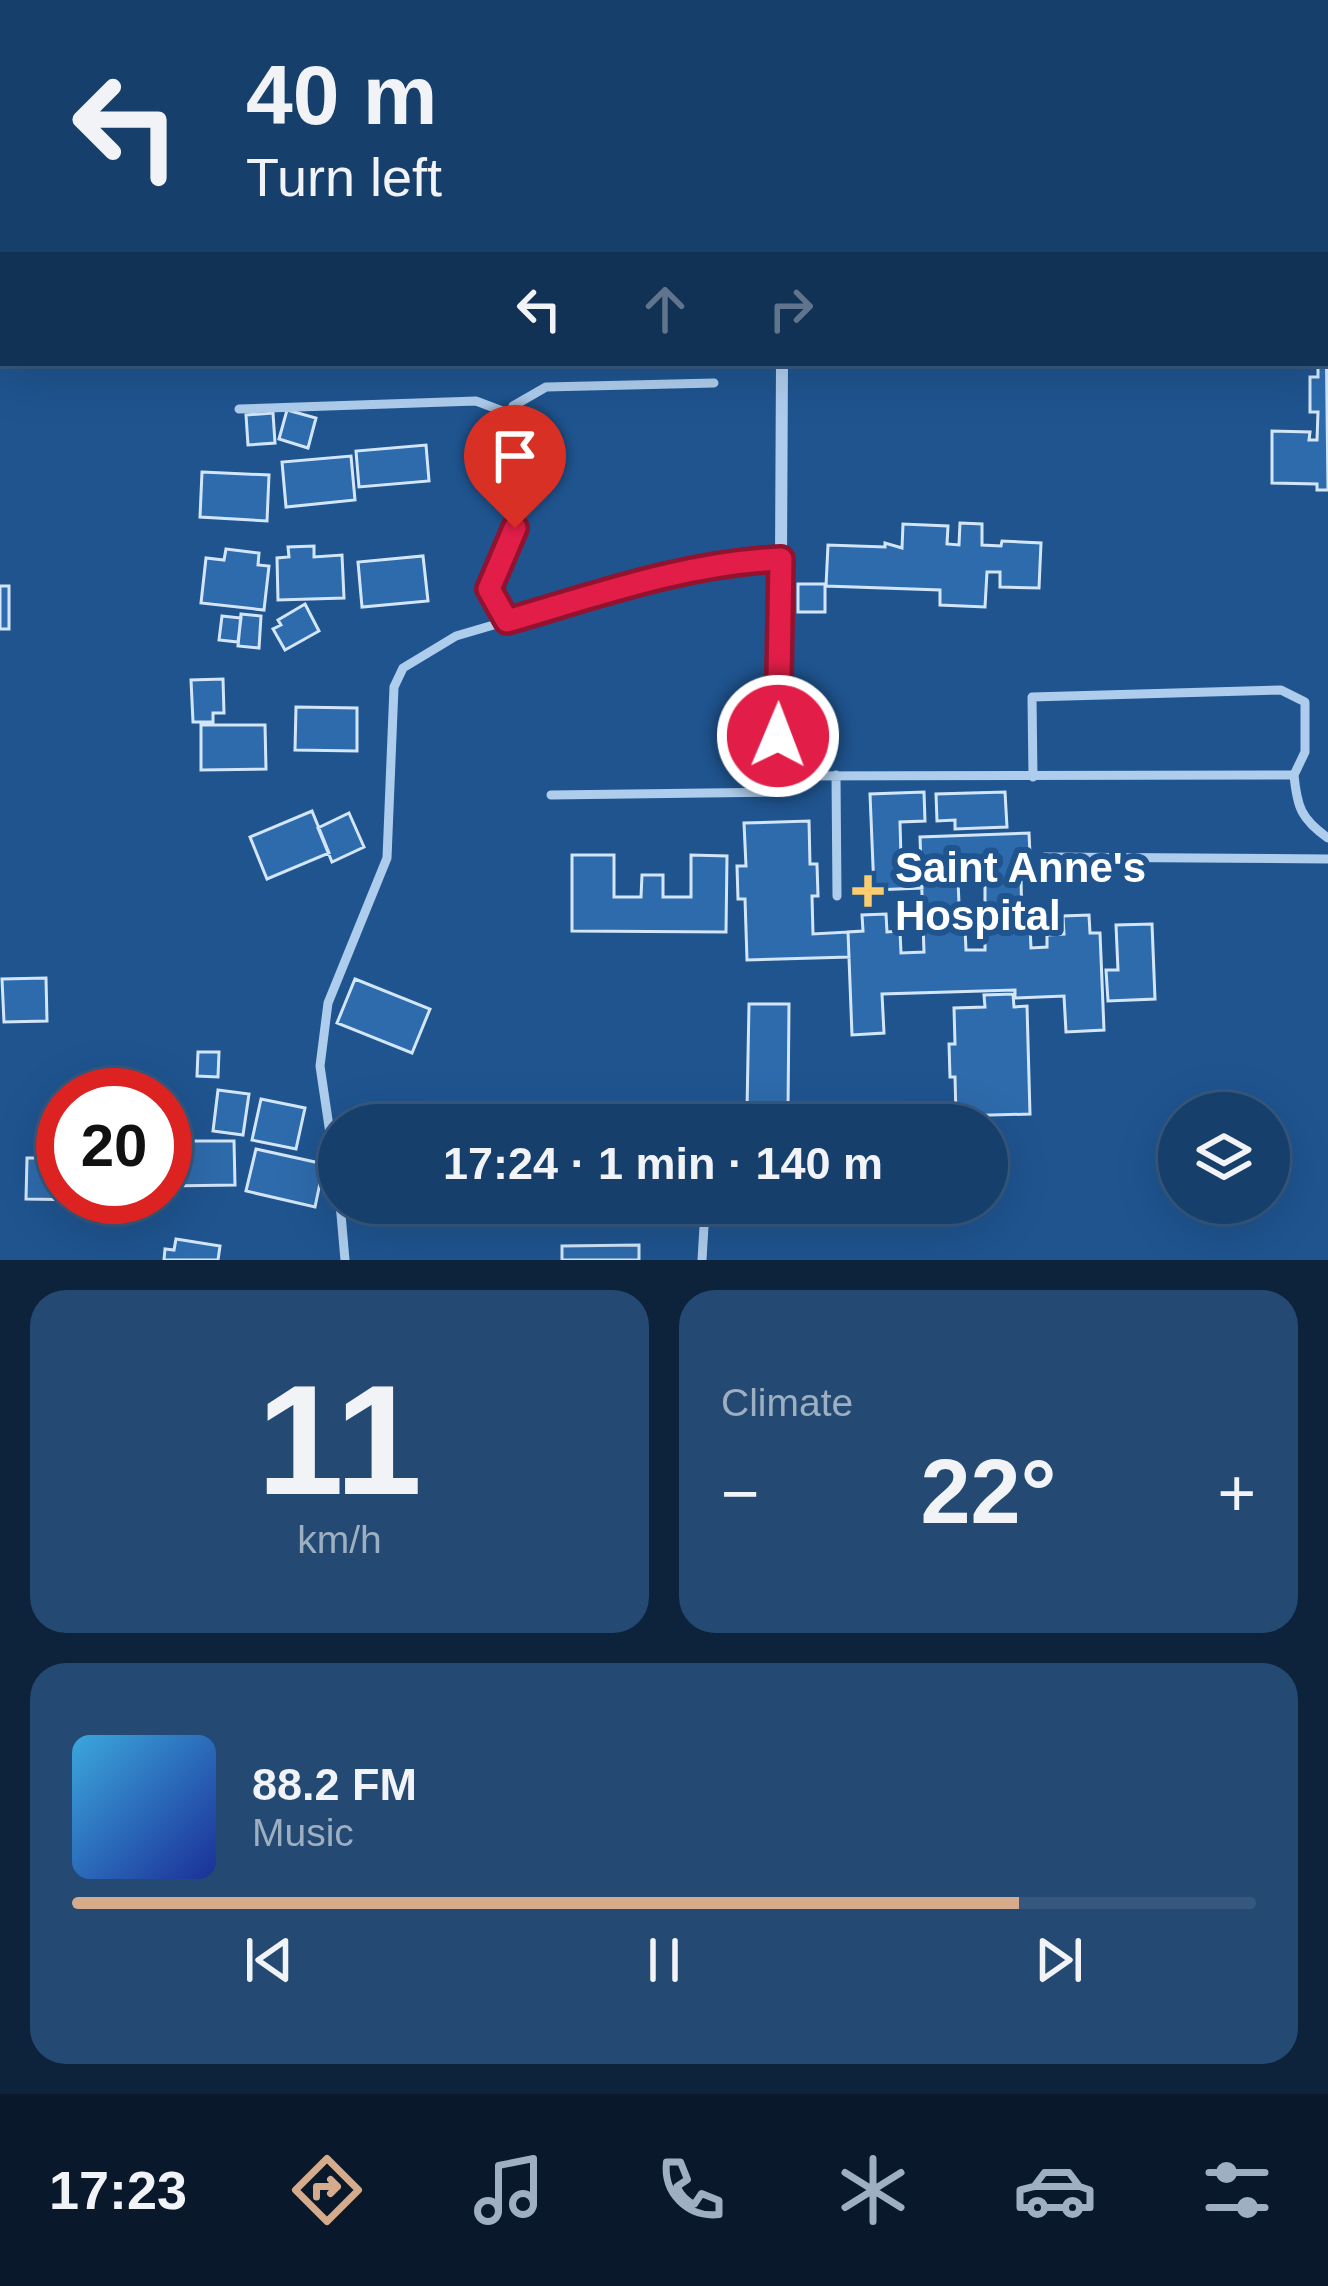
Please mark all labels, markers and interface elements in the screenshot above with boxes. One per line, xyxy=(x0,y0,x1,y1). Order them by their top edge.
icon: left xyxy=(48,48,204,204)
text: 40 m xyxy=(246,48,437,142)
text: Turn left xyxy=(246,147,442,207)
icon: left xyxy=(506,276,572,342)
icon: ahead xyxy=(632,276,698,342)
icon: right xyxy=(758,276,824,342)
pin xyxy=(464,405,566,528)
icon: arrive xyxy=(482,423,548,489)
position arrow xyxy=(715,673,841,799)
place label: Saint Anne's Hospital xyxy=(895,844,1146,939)
marker: Saint Anne's Hospital xyxy=(852,875,884,907)
speed limit sign: 20 xyxy=(36,1068,192,1224)
map controls xyxy=(1158,1092,1290,1224)
button: layers xyxy=(1158,1092,1290,1224)
text: 17:24 · 1 min · 140 m xyxy=(443,1138,883,1189)
text: 11 xyxy=(257,1353,422,1527)
text: Climate xyxy=(721,1381,853,1424)
text: 22° xyxy=(920,1442,1057,1542)
text: − xyxy=(721,1456,760,1530)
text: + xyxy=(1217,1456,1256,1530)
text: km/h xyxy=(297,1518,382,1561)
text: 88.2 FM xyxy=(252,1759,417,1810)
text: Music xyxy=(252,1811,354,1854)
icon: previous xyxy=(236,1927,302,1993)
icon: pause xyxy=(631,1927,697,1993)
icon: next xyxy=(1026,1927,1092,1993)
icon: directions xyxy=(285,2148,369,2232)
icon: music xyxy=(467,2148,551,2232)
icon: phone xyxy=(649,2148,733,2232)
icon: climate xyxy=(831,2148,915,2232)
icon: car xyxy=(1013,2148,1097,2232)
icon: filters xyxy=(1195,2148,1279,2232)
text: 17:23 xyxy=(49,2160,187,2220)

